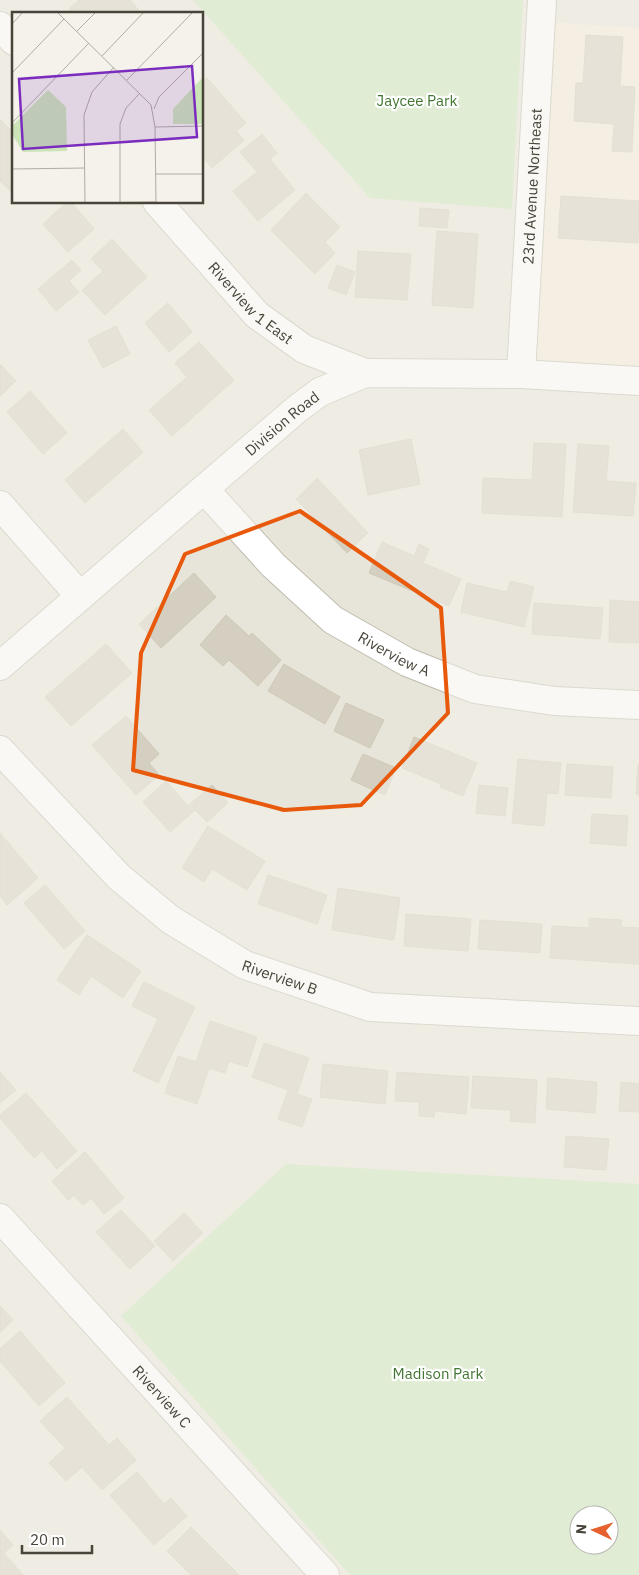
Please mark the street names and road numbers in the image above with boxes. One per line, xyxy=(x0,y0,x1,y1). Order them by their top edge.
street label: 23rd Avenue Northeast xyxy=(518,108,545,265)
street label: Riverview 1 East xyxy=(205,258,297,348)
street label: Division Road xyxy=(241,387,323,459)
street label: Riverview A xyxy=(355,627,433,680)
street label: Riverview B xyxy=(240,955,320,998)
street label: Riverview C xyxy=(129,1361,196,1432)

